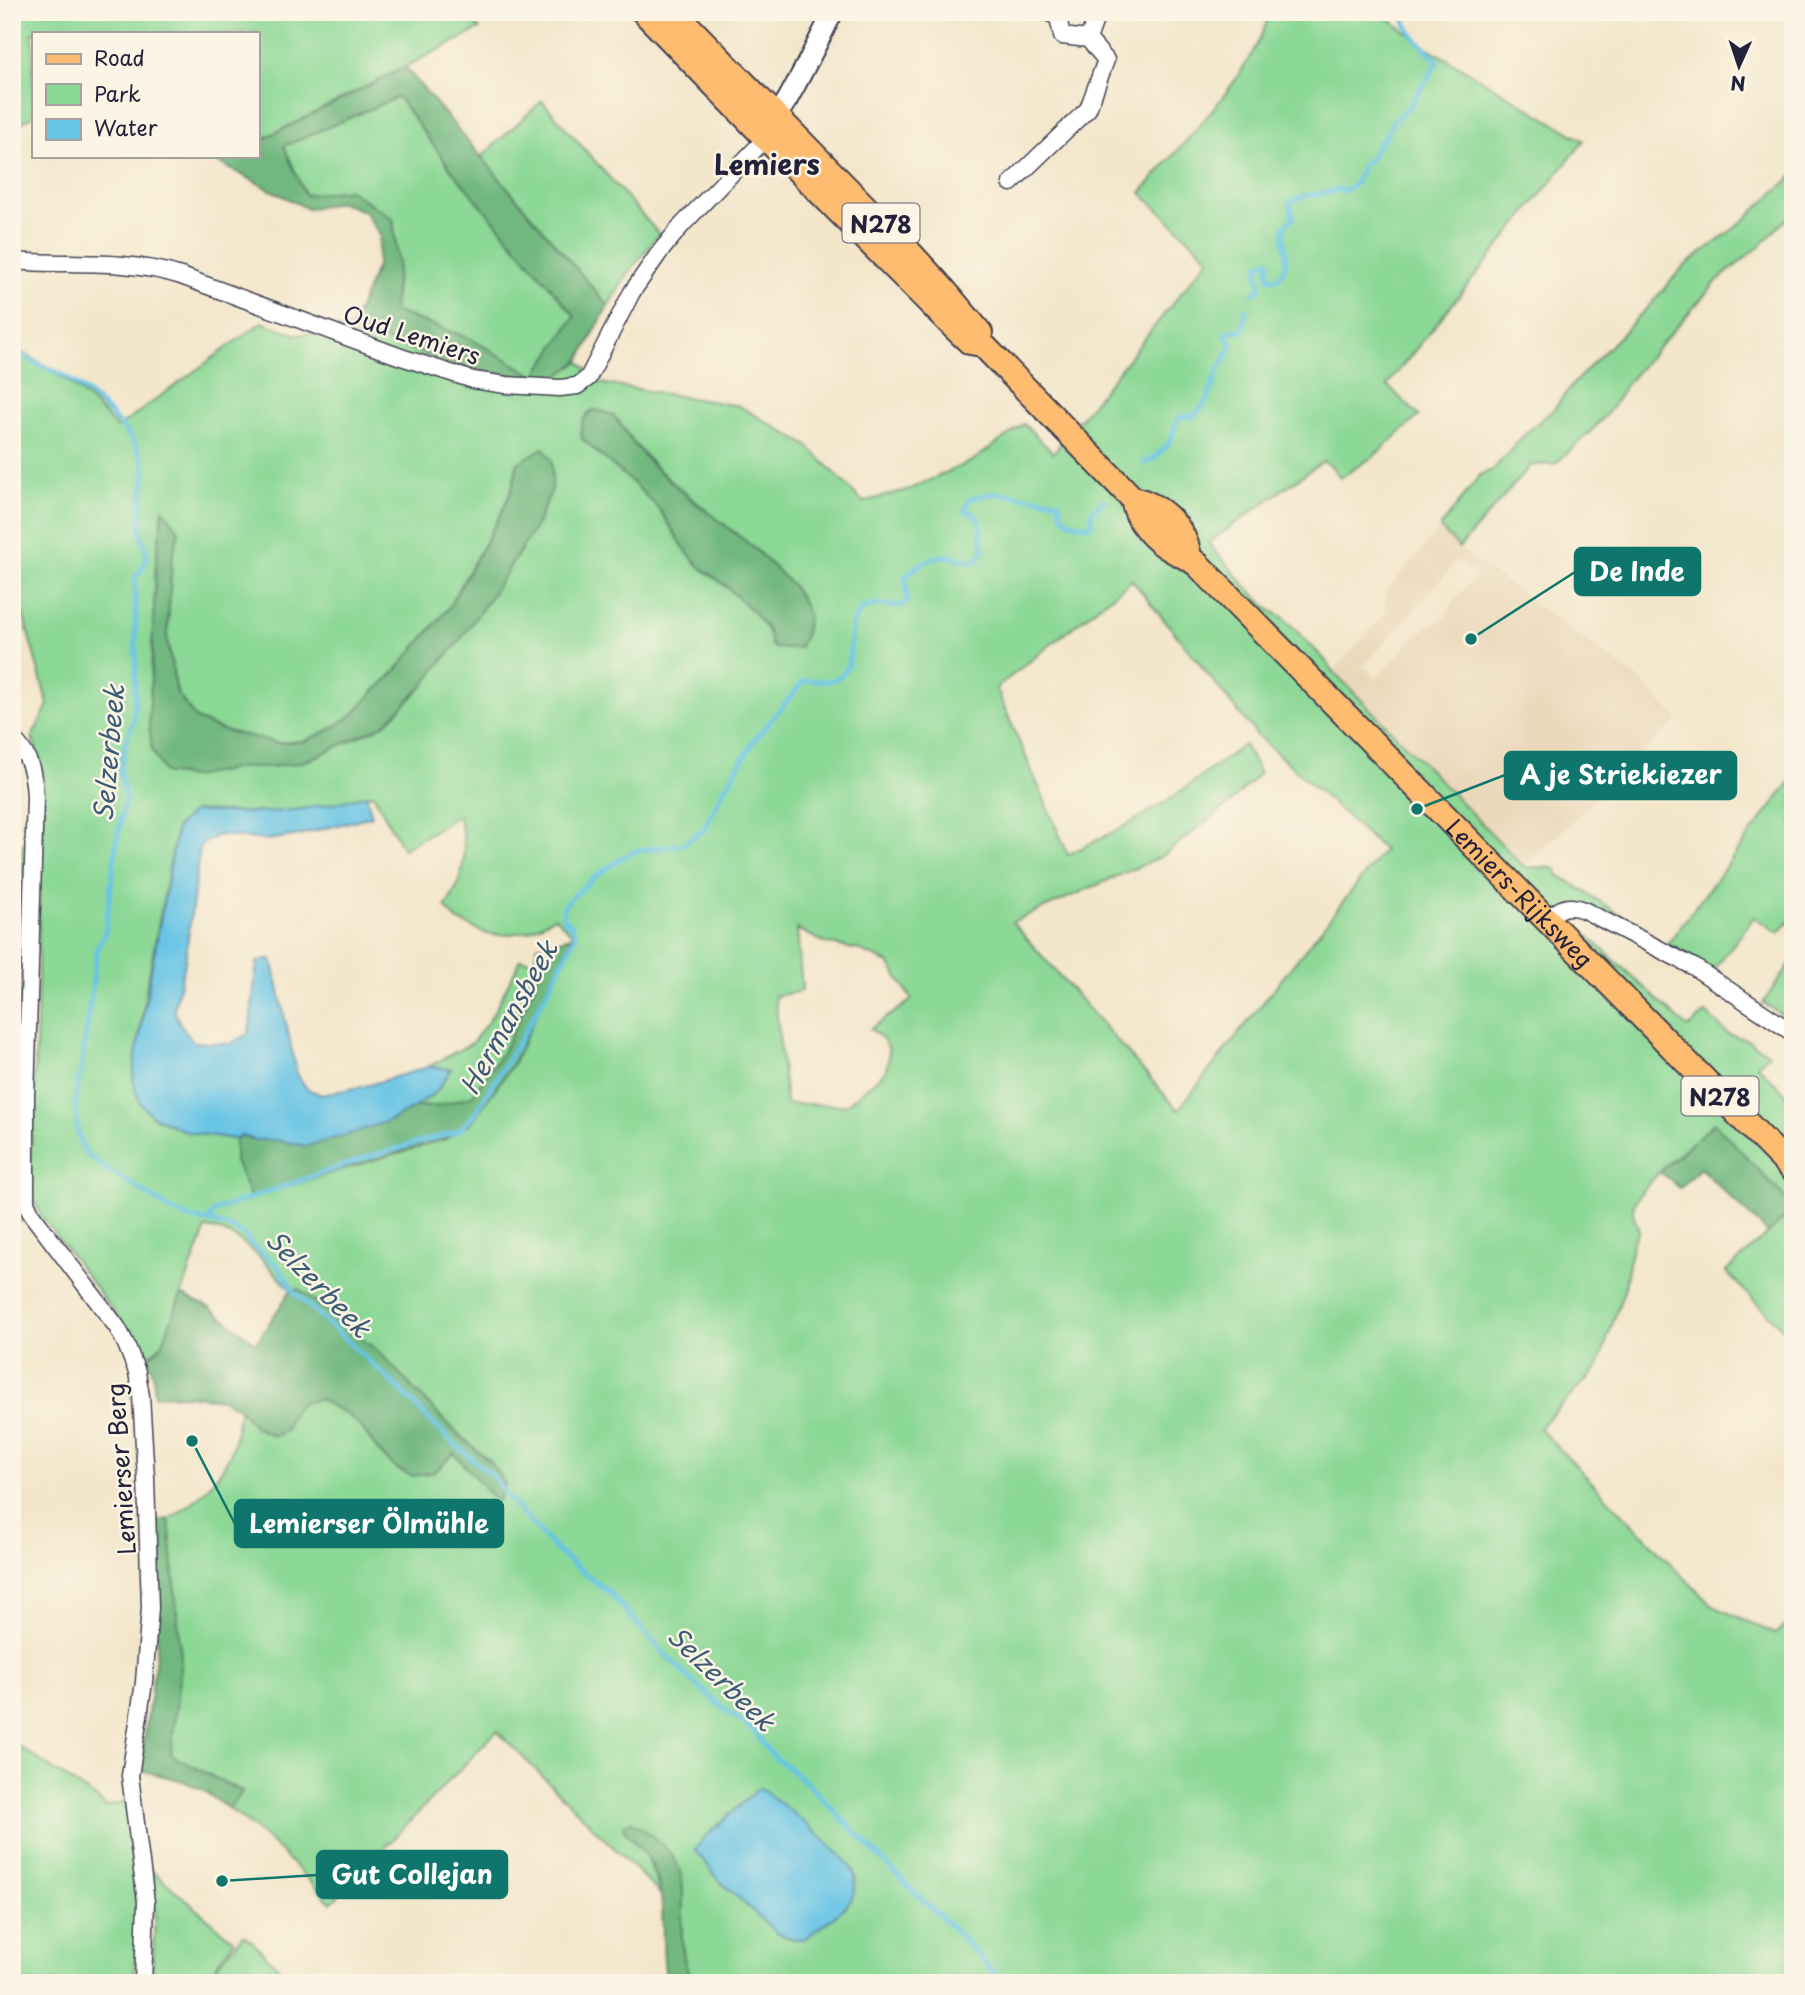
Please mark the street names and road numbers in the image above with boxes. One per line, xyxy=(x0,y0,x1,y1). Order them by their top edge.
road number: N278 xyxy=(842,204,920,243)
street label: Oud Lemiers xyxy=(339,295,485,373)
street label: Lemiers-Rijksweg xyxy=(1438,810,1602,976)
road number: N278 xyxy=(1682,1077,1758,1116)
street label: Lemierser Berg xyxy=(96,1382,144,1556)

